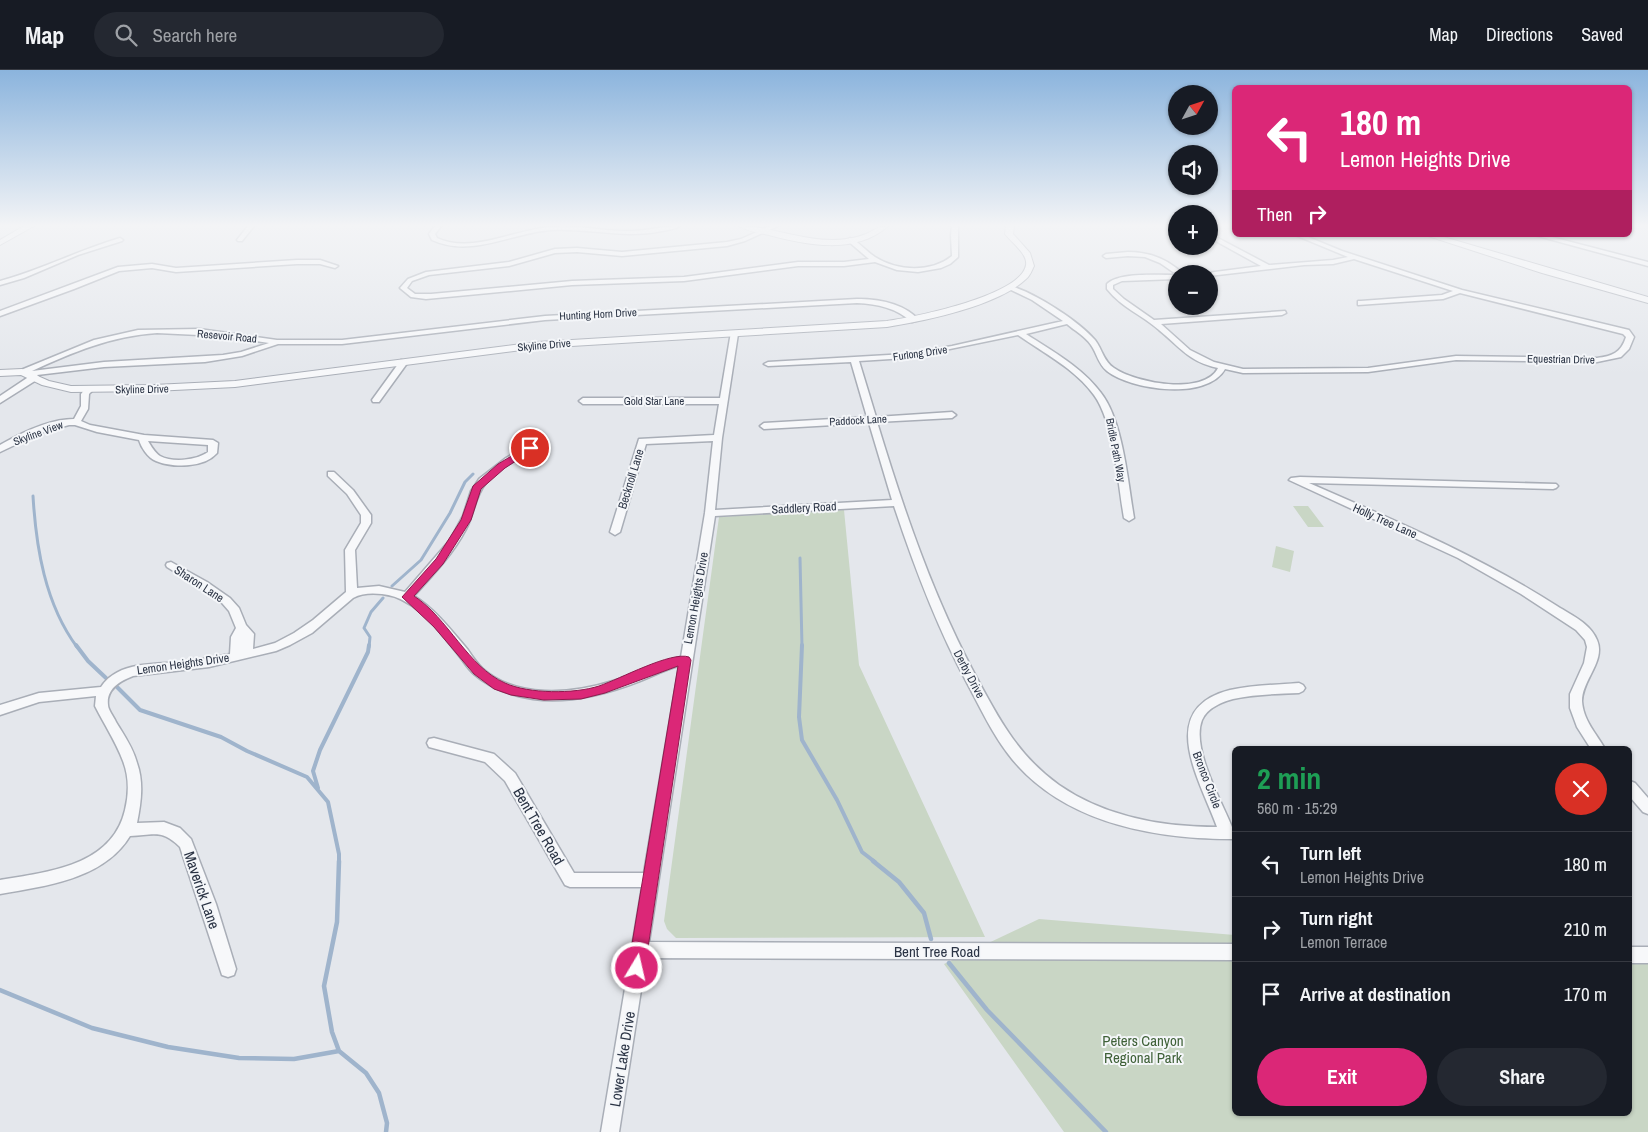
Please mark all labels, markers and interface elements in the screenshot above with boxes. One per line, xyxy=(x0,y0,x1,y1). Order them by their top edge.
search box xyxy=(94,12,444,57)
text: Map xyxy=(25,19,64,51)
icon: search xyxy=(112,21,140,49)
text: Search here xyxy=(152,22,237,48)
text: Map xyxy=(1429,22,1458,47)
text: Directions xyxy=(1486,22,1553,47)
text: Saved xyxy=(1581,22,1623,47)
north arrow xyxy=(1168,85,1218,135)
map controls xyxy=(1168,85,1218,315)
text: 180 m xyxy=(1340,99,1421,146)
icon: left xyxy=(1257,105,1322,170)
text: Lemon Heights Drive xyxy=(1340,144,1510,174)
button: sound xyxy=(1168,145,1218,195)
icon: right xyxy=(1303,200,1331,228)
text: Then xyxy=(1257,201,1293,227)
button: + xyxy=(1168,205,1218,255)
button: − xyxy=(1168,265,1218,315)
street label: Hunting Horn Drive xyxy=(559,305,637,323)
street label: Resevoir Road xyxy=(196,326,258,346)
street label: Skyline Drive xyxy=(517,336,571,354)
street label: Furlong Drive xyxy=(892,342,948,364)
street label: Equestrian Drive xyxy=(1527,351,1595,367)
street label: Skyline Drive xyxy=(115,382,169,396)
street label: Gold Star Lane xyxy=(624,394,684,408)
street label: Paddock Lane xyxy=(829,412,887,428)
street label: Skyline View xyxy=(11,417,65,448)
street label: Bridle Path Way xyxy=(1103,417,1129,484)
pin xyxy=(509,427,551,469)
icon: arrive xyxy=(516,434,544,462)
street label: Becknoll Lane xyxy=(614,447,648,511)
street label: Saddlery Road xyxy=(771,498,837,518)
street label: Holly Tree Lane xyxy=(1350,500,1420,542)
street label: Lemon Heights Drive xyxy=(680,551,712,645)
street label: Sharon Lane xyxy=(171,562,227,606)
street label: Derby Drive xyxy=(950,647,988,701)
street label: Lemon Heights Drive xyxy=(136,650,230,678)
street label: Bronco Circle xyxy=(1189,749,1225,811)
text: 2 min xyxy=(1257,758,1321,798)
button: close xyxy=(1555,763,1607,815)
street label: Bent Tree Road xyxy=(508,783,570,869)
text: 560 m · 15:29 xyxy=(1257,797,1337,819)
text: Turn left xyxy=(1300,840,1361,866)
street label: Maverick Lane xyxy=(179,848,225,932)
icon: left xyxy=(1257,850,1285,878)
text: 180 m xyxy=(1564,851,1607,877)
text: Lemon Heights Drive xyxy=(1300,866,1424,888)
text: Turn right xyxy=(1300,905,1372,931)
icon: right xyxy=(1257,915,1285,943)
text: 210 m xyxy=(1564,916,1607,942)
text: Lemon Terrace xyxy=(1300,931,1387,953)
position arrow xyxy=(610,941,662,993)
street label: Bent Tree Road xyxy=(894,941,980,962)
icon: arrive xyxy=(1257,980,1285,1008)
text: Arrive at destination xyxy=(1300,981,1451,1007)
text: 170 m xyxy=(1564,981,1607,1007)
street label: Lower Lake Drive xyxy=(604,1010,640,1108)
park label: Peters Canyon Regional Park xyxy=(1102,1030,1184,1068)
button: Exit xyxy=(1257,1048,1427,1106)
button: Share xyxy=(1437,1048,1607,1106)

